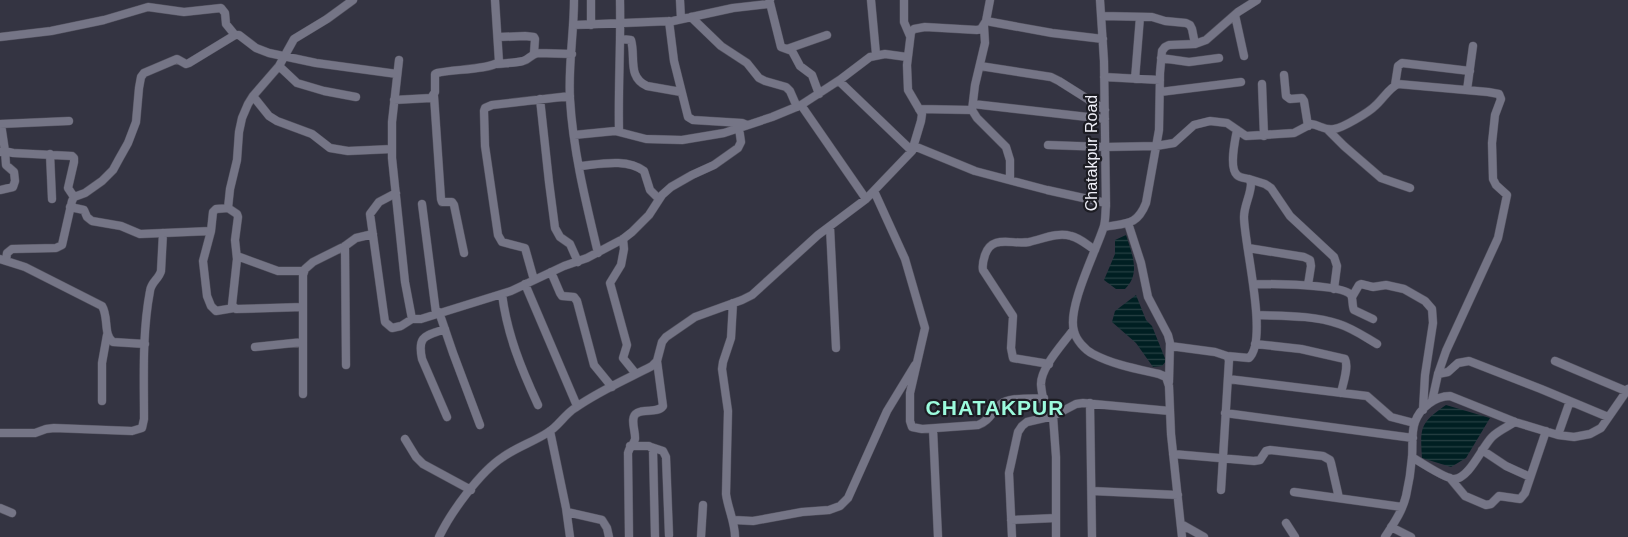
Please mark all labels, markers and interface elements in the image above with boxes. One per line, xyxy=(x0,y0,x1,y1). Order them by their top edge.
street label: Chatakpur Road xyxy=(1083,95,1100,211)
district label: CHATAKPUR xyxy=(926,396,1064,419)

